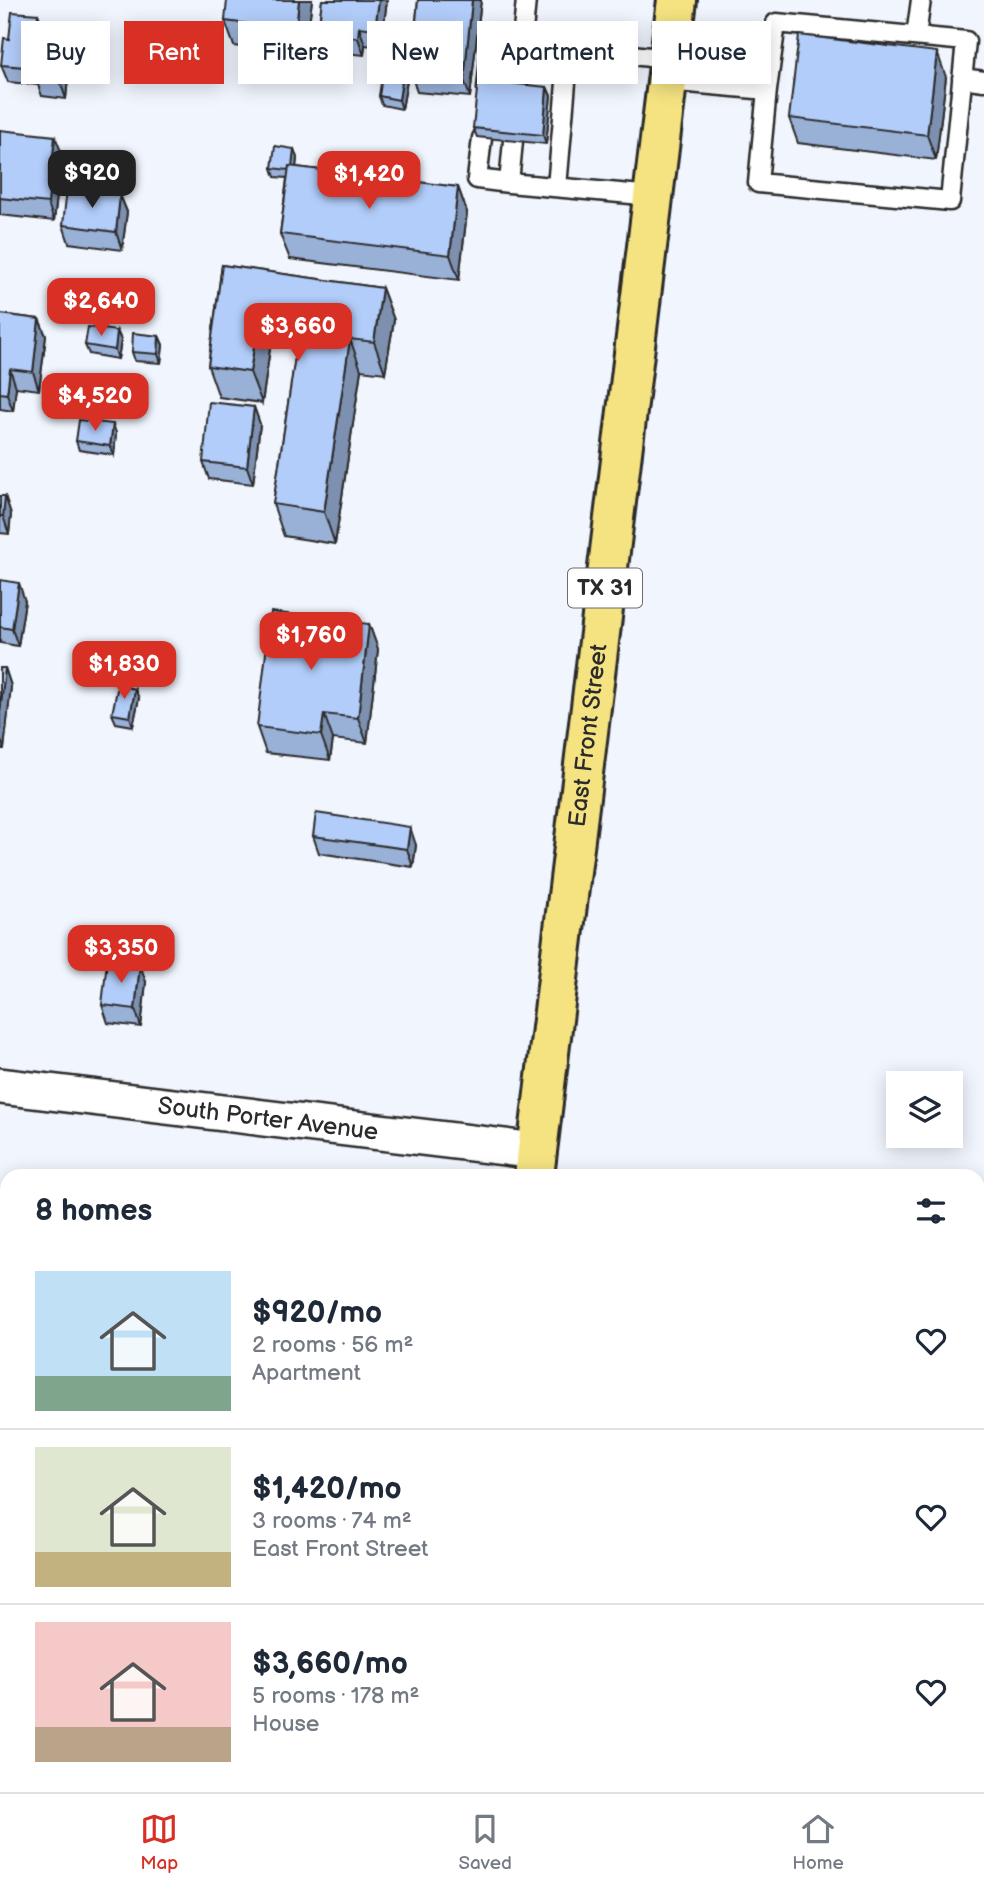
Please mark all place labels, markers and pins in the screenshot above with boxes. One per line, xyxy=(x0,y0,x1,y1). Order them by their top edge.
pin: $920 xyxy=(51,150,133,210)
pin: $1,420 xyxy=(312,152,426,211)
pin: $2,640 xyxy=(44,278,158,338)
pin: $3,660 xyxy=(241,304,355,363)
pin: $4,520 xyxy=(38,374,152,433)
pin: $1,760 xyxy=(254,612,368,672)
pin: $1,830 xyxy=(67,642,181,701)
pin: $3,350 xyxy=(64,926,178,985)

